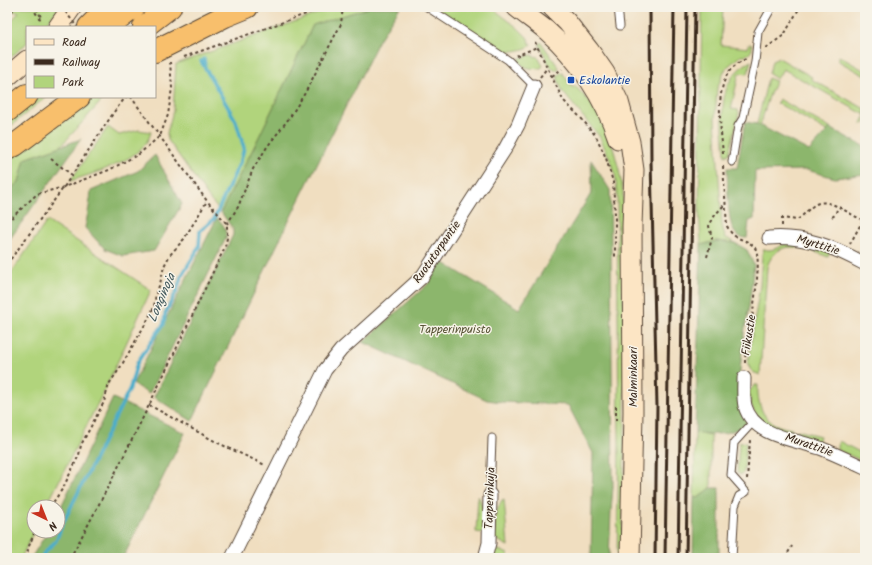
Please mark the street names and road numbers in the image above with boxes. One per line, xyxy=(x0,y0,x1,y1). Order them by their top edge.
street label: Ruotutorpantie xyxy=(408,216,466,287)
street label: Myrttitie xyxy=(794,229,842,261)
street label: Fiikustie xyxy=(736,312,762,357)
street label: Malminkaari xyxy=(624,346,643,407)
street label: Murattitie xyxy=(782,428,836,462)
street label: Tapperinkuja xyxy=(479,466,501,529)

